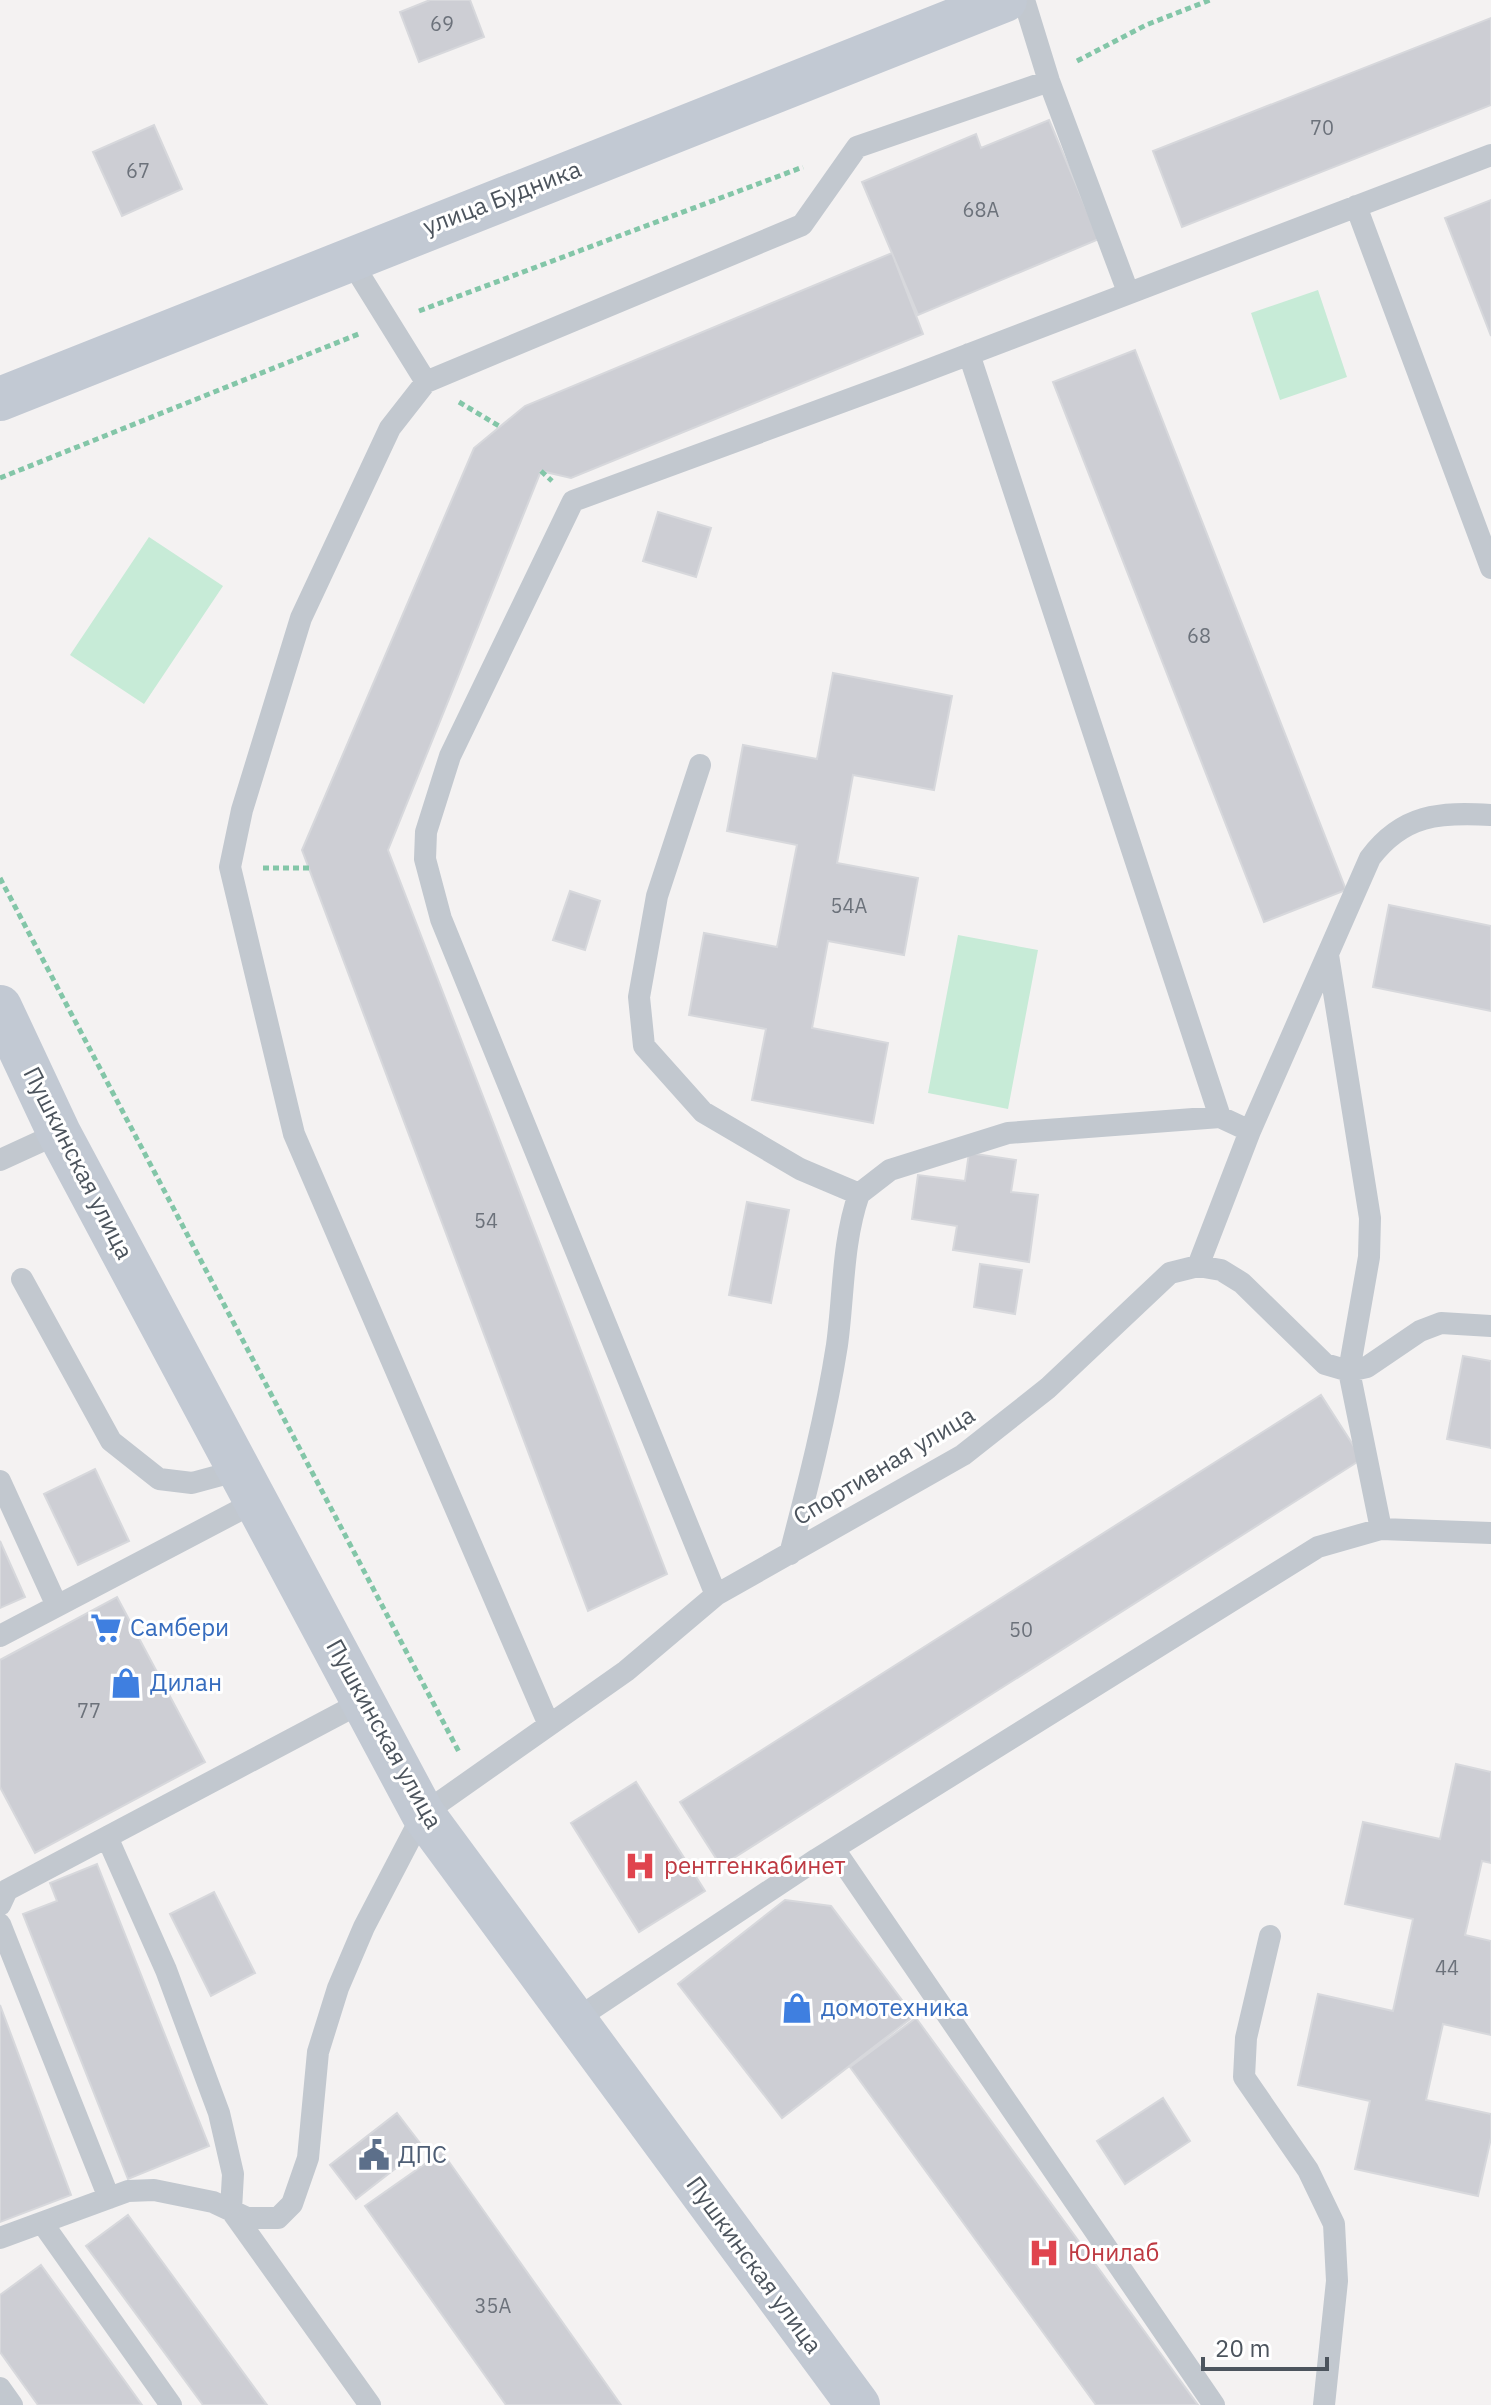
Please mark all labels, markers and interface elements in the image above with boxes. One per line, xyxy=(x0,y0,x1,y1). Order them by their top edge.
house number: 69 xyxy=(430,10,454,37)
house number: 70 xyxy=(1310,114,1334,141)
street label: улица Будника xyxy=(418,152,586,242)
house number: 67 xyxy=(126,157,150,184)
house number: 68А xyxy=(963,196,1000,223)
house number: 68 xyxy=(1187,622,1211,649)
house number: 54А xyxy=(831,892,868,919)
street label: Пушкинская улица xyxy=(17,1061,141,1264)
house number: 54 xyxy=(474,1207,498,1234)
street label: Спортивная улица xyxy=(787,1398,980,1532)
supermarket icon: Самбери xyxy=(89,1611,123,1645)
place label: Самбери xyxy=(130,1611,229,1643)
house number: 50 xyxy=(1009,1616,1033,1643)
street label: Пушкинская улица xyxy=(319,1633,450,1834)
shop icon: Дилан xyxy=(109,1666,143,1700)
place label: Дилан xyxy=(150,1666,222,1698)
house number: 77 xyxy=(77,1697,101,1724)
hospital icon: рентгенкабинет xyxy=(623,1849,657,1883)
place label: рентгенкабинет xyxy=(664,1849,846,1881)
house number: 44 xyxy=(1435,1954,1459,1981)
shop icon: домотехника xyxy=(780,1991,814,2025)
place label: домотехника xyxy=(821,1991,969,2023)
public building icon: ДПС xyxy=(357,2138,391,2172)
place label: ДПС xyxy=(398,2138,447,2170)
street label: Пушкинская улица xyxy=(680,2169,830,2360)
hospital icon: Юнилаб xyxy=(1027,2236,1061,2270)
place label: Юнилаб xyxy=(1068,2236,1159,2268)
house number: 35А xyxy=(475,2292,512,2319)
scale bar xyxy=(1203,2321,1327,2371)
text: 20 m xyxy=(1215,2332,1270,2364)

